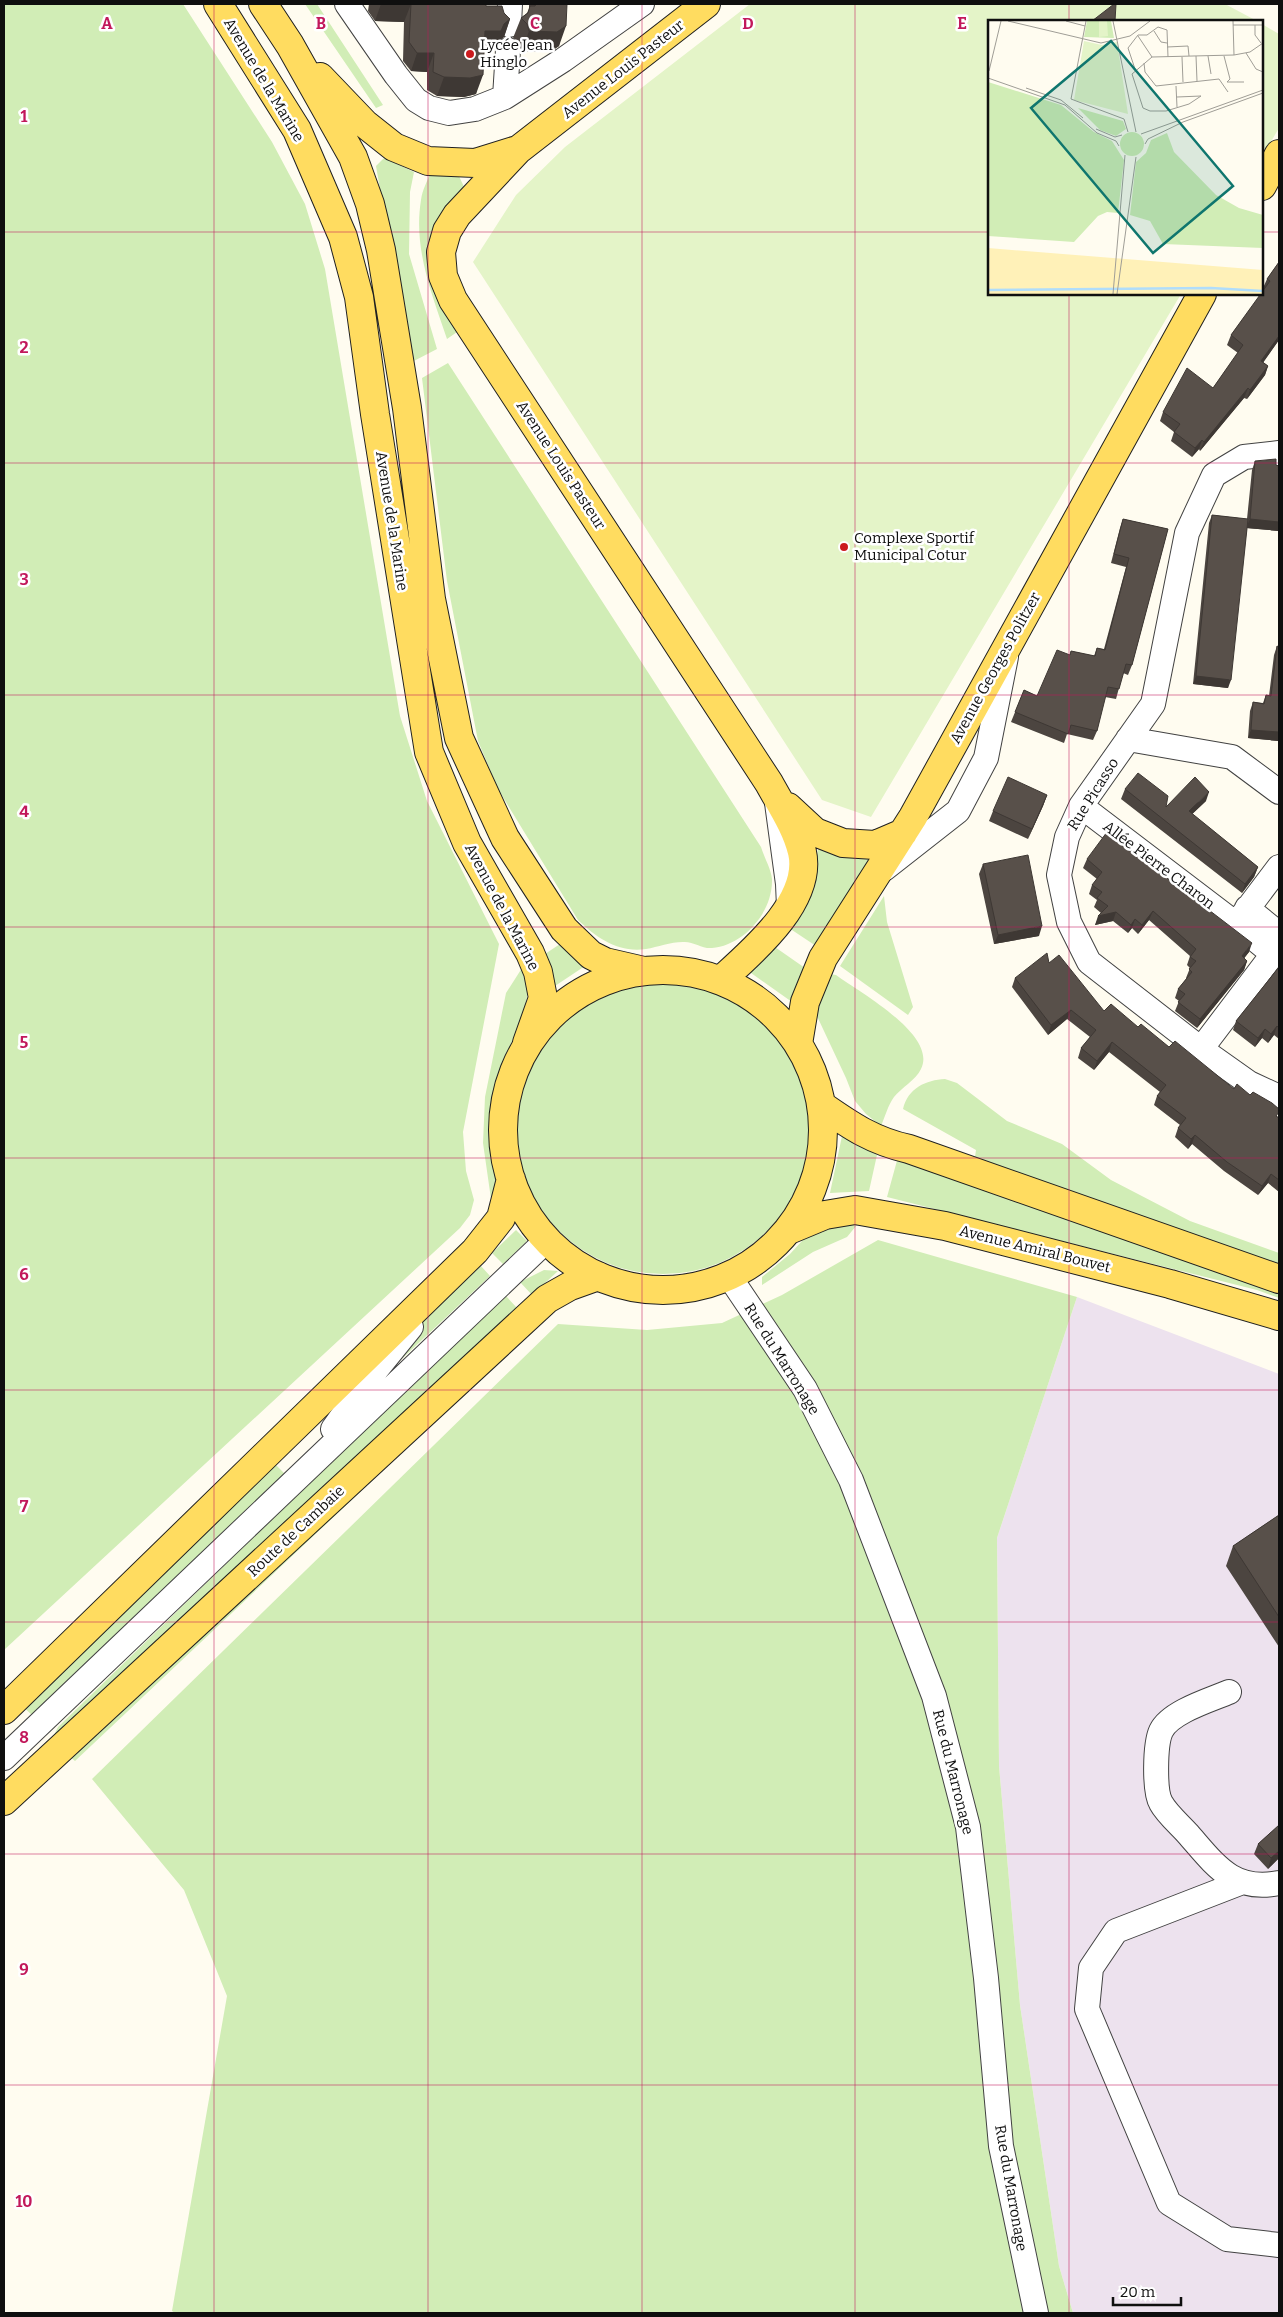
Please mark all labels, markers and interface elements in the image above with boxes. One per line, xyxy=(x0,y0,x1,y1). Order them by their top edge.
text: A xyxy=(101,14,113,33)
text: B xyxy=(316,14,326,33)
text: C xyxy=(530,14,540,33)
text: D xyxy=(742,14,754,33)
text: E xyxy=(957,14,967,33)
street label: Avenue de la Marine xyxy=(220,15,308,145)
street label: Avenue Louis Pasteur xyxy=(558,16,688,122)
inset map xyxy=(988,20,1263,295)
place label: Lycée Jean Hinglo xyxy=(480,36,553,71)
marker: Lycée Jean Hinglo xyxy=(464,48,476,60)
text: 1 xyxy=(21,107,28,126)
text: 2 xyxy=(19,338,29,357)
street label: Avenue Louis Pasteur xyxy=(513,397,610,533)
street label: Avenue de la Marine xyxy=(372,450,412,592)
place label: Complexe Sportif Municipal Cotur xyxy=(854,529,976,564)
marker: Complexe Sportif Municipal Cotur xyxy=(838,541,850,553)
text: 3 xyxy=(19,570,29,589)
street label: Avenue Georges Politzer xyxy=(946,589,1044,747)
street label: Rue Picasso xyxy=(1064,754,1122,834)
text: 4 xyxy=(19,802,29,821)
street label: Allée Pierre Charon xyxy=(1100,817,1219,913)
street label: Avenue de la Marine xyxy=(461,840,543,974)
text: 5 xyxy=(20,1033,29,1052)
street label: Avenue Amiral Bouvet xyxy=(958,1222,1113,1277)
text: 6 xyxy=(19,1265,29,1284)
street label: Rue du Marronage xyxy=(740,1300,824,1418)
street label: Route de Cambaie xyxy=(244,1482,348,1580)
text: 7 xyxy=(20,1497,29,1516)
street label: Rue du Marronage xyxy=(929,1708,977,1836)
text: 8 xyxy=(19,1728,29,1747)
text: 9 xyxy=(19,1960,29,1979)
street label: Rue du Marronage xyxy=(991,2123,1031,2253)
text: 10 xyxy=(15,2192,33,2211)
scale bar xyxy=(1113,2274,1180,2306)
text: 20 m xyxy=(1120,2283,1156,2301)

